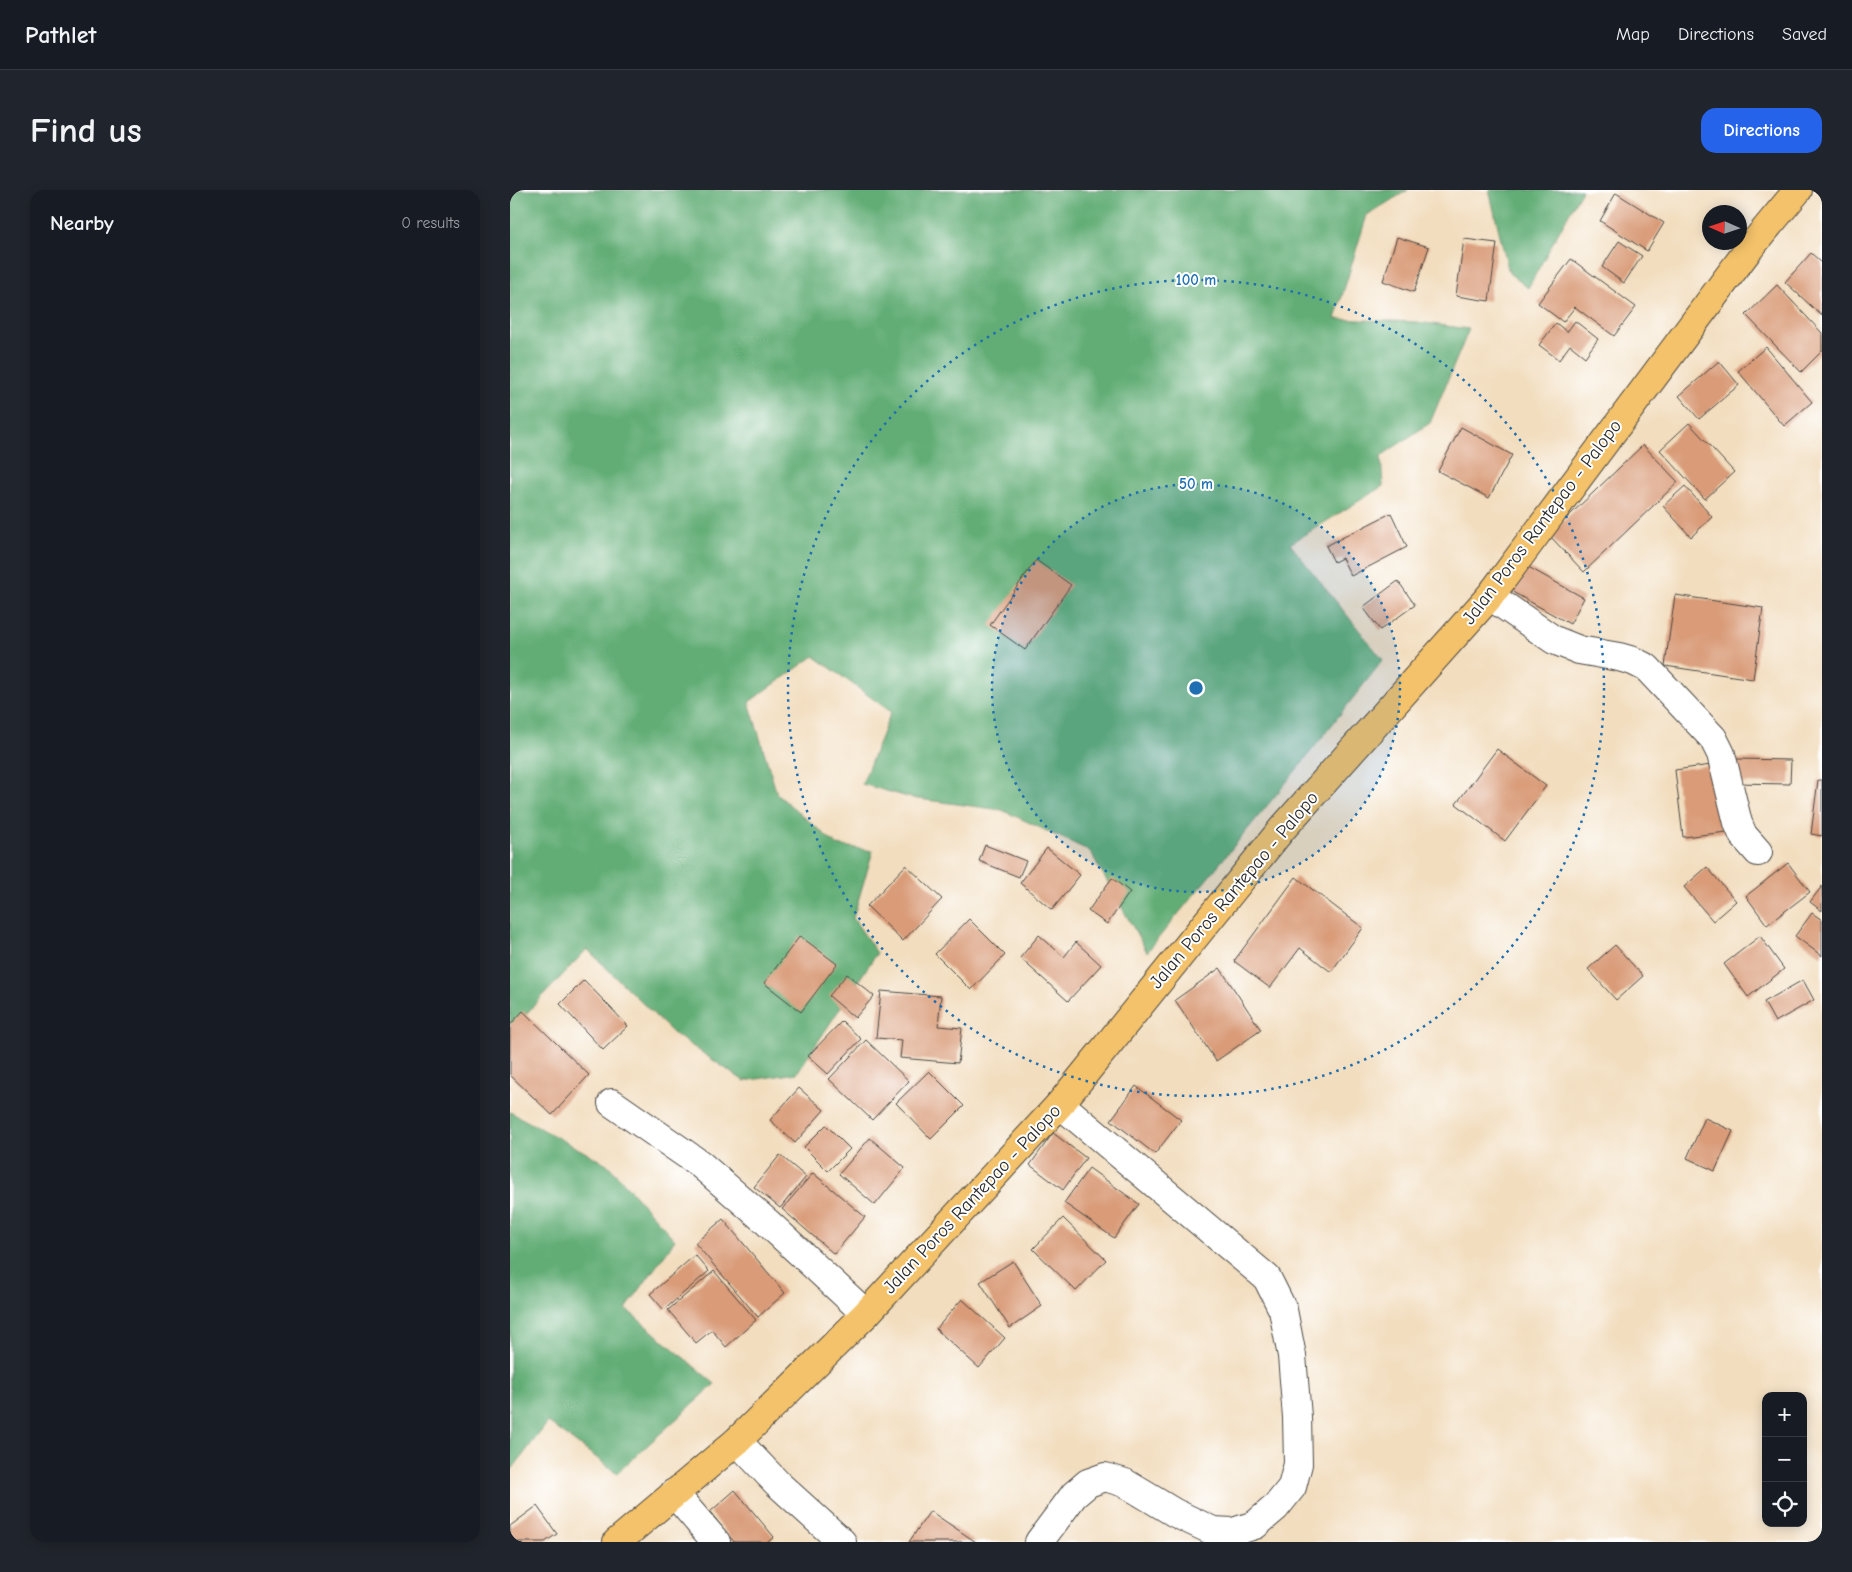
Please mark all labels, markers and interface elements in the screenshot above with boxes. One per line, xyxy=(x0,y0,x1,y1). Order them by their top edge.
text: Pathlet xyxy=(25,21,96,49)
text: Map xyxy=(1616,24,1650,45)
text: Directions xyxy=(1678,24,1754,45)
text: Saved xyxy=(1782,24,1827,45)
button: Directions xyxy=(1701,108,1822,153)
text: Find us xyxy=(30,110,142,151)
north arrow xyxy=(1702,205,1747,250)
text: Nearby xyxy=(50,211,114,235)
text: 0 results xyxy=(401,214,460,232)
text: 100 m xyxy=(1176,271,1216,289)
street label: Jalan Poros Rantepao - Palopo xyxy=(1458,415,1626,629)
text: 50 m xyxy=(1179,475,1213,493)
centre of rings xyxy=(1187,679,1205,697)
street label: Jalan Poros Rantepao - Palopo xyxy=(1145,787,1323,993)
street label: Jalan Poros Rantepao - Palopo xyxy=(878,1100,1066,1298)
map controls xyxy=(1762,1392,1807,1527)
button: + xyxy=(1762,1392,1807,1437)
button: − xyxy=(1762,1437,1807,1482)
button: locate xyxy=(1762,1482,1807,1527)

